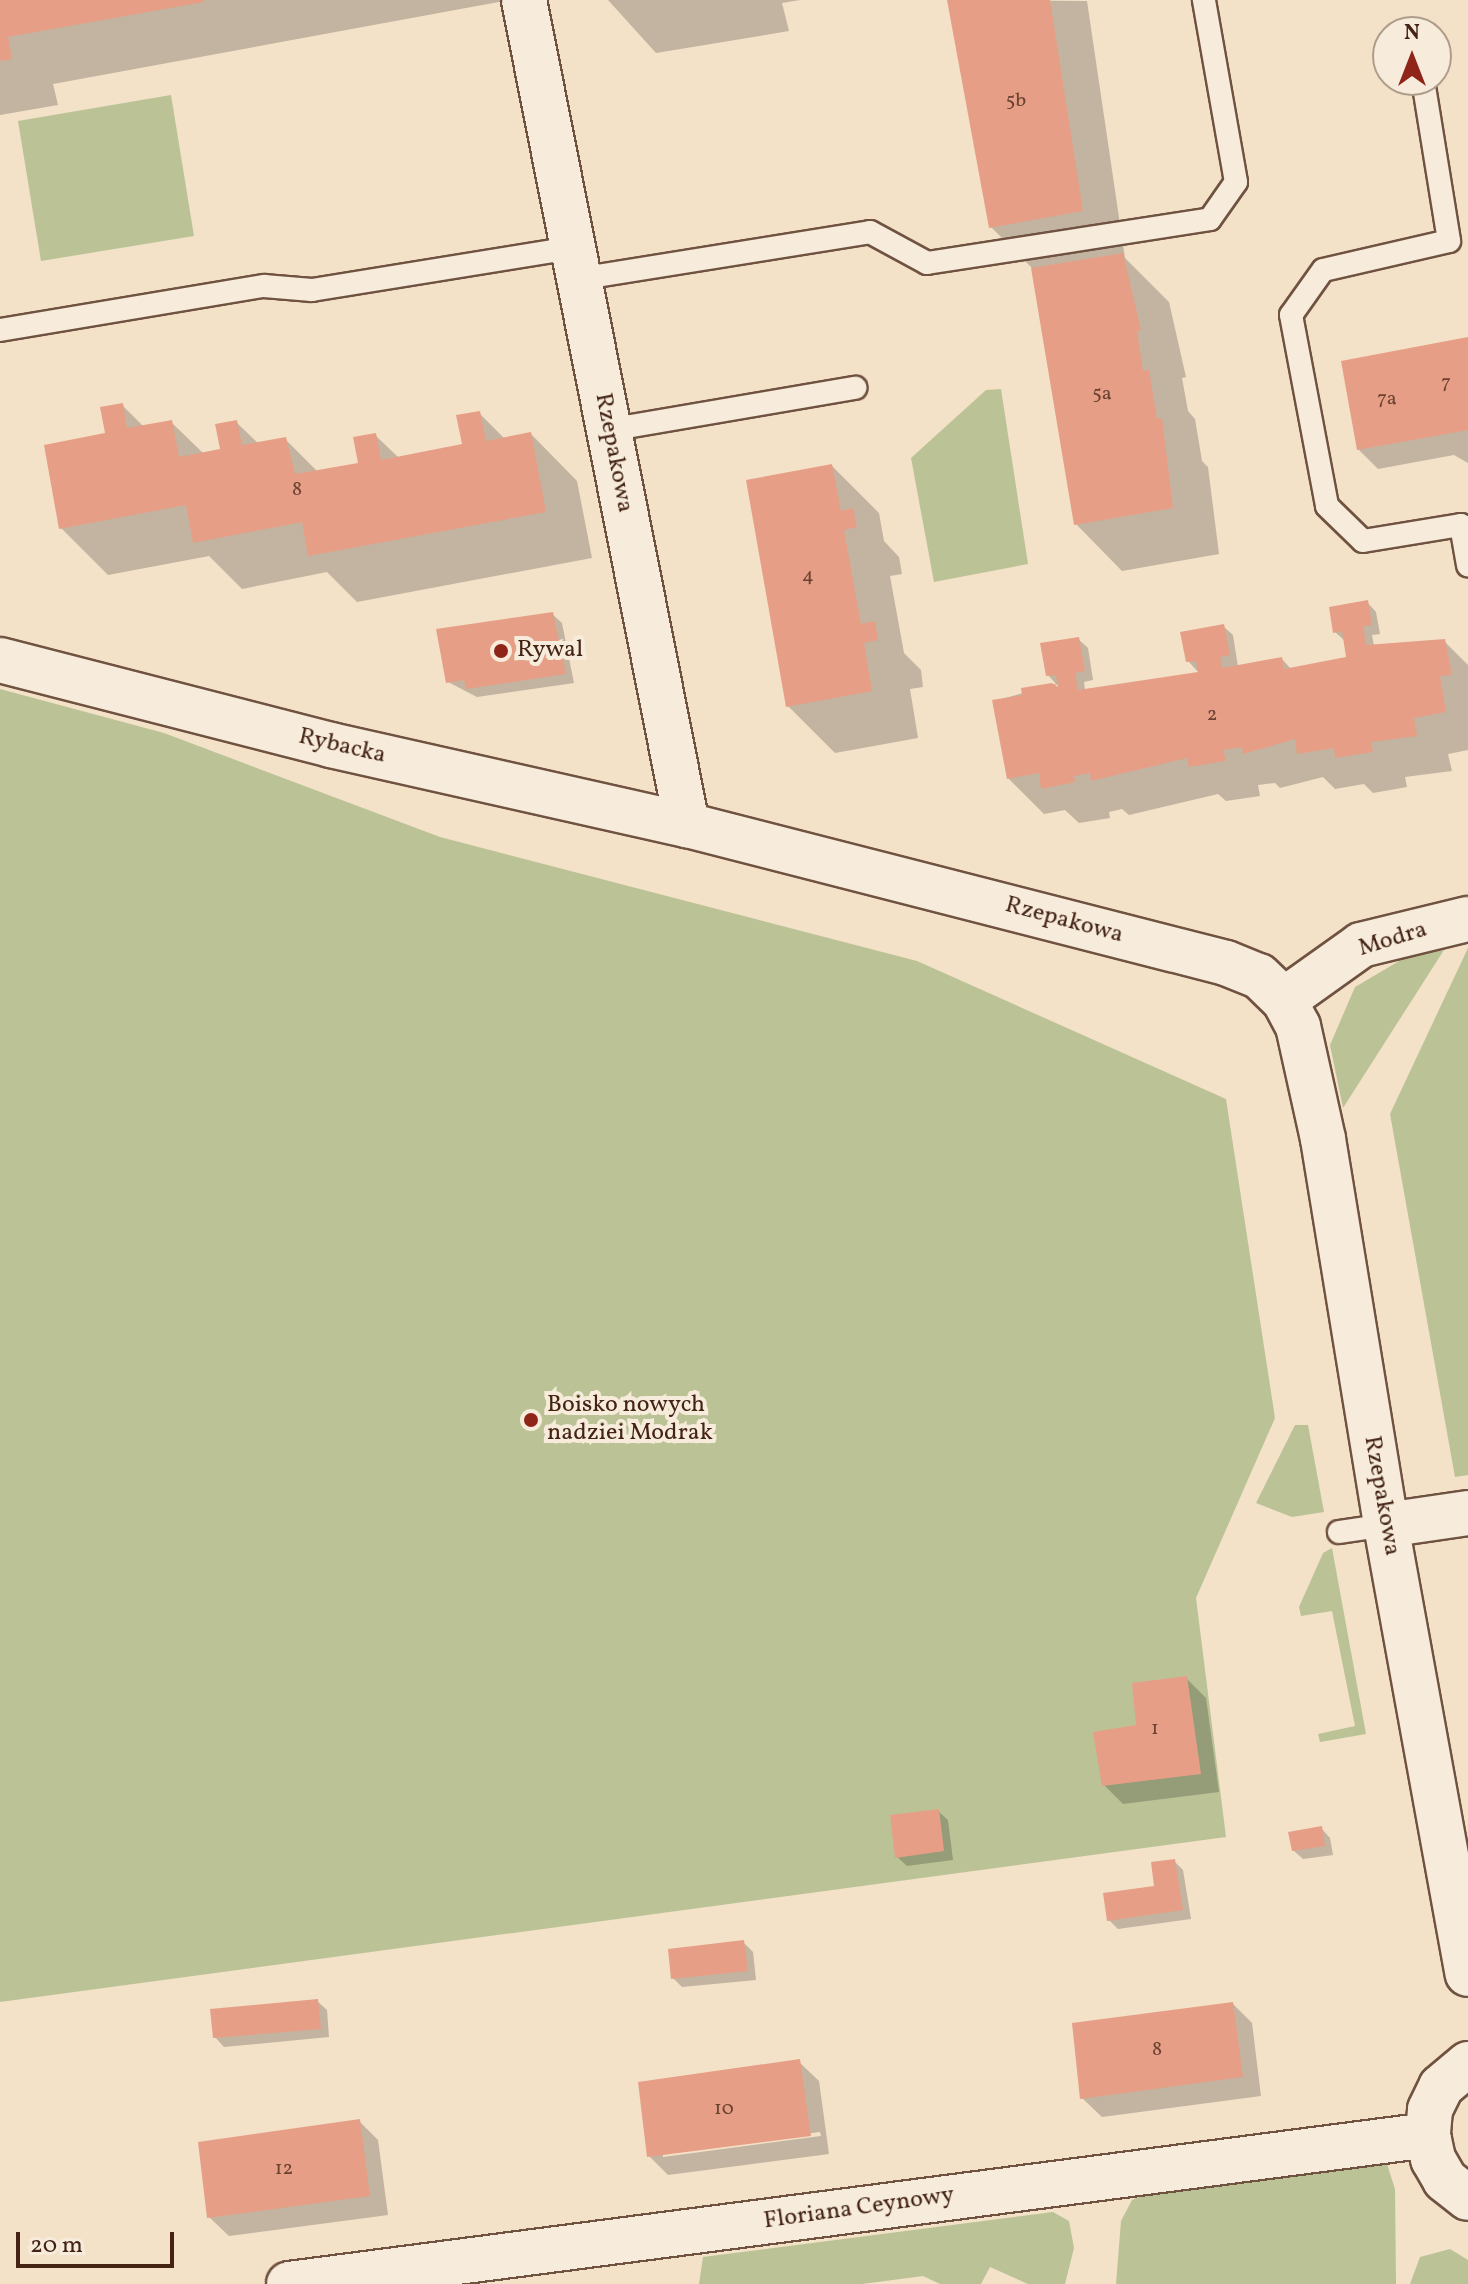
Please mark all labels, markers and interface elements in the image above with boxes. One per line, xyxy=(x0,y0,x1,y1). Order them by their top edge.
north arrow xyxy=(1372,16,1452,96)
text: N xyxy=(1404,18,1420,49)
house number: 5b xyxy=(1006,89,1026,113)
house number: 7 xyxy=(1441,371,1451,395)
house number: 5a xyxy=(1092,382,1112,406)
house number: 7a xyxy=(1377,387,1397,411)
street label: Rzepakowa xyxy=(587,391,639,515)
house number: 8 xyxy=(292,478,302,502)
house number: 4 xyxy=(802,564,814,588)
place label: Rywal xyxy=(517,637,583,665)
marker: Rywal xyxy=(492,642,510,660)
house number: 2 xyxy=(1207,703,1217,727)
street label: Rybacka xyxy=(296,723,388,771)
street label: Rzepakowa xyxy=(1002,891,1126,951)
street label: Modra xyxy=(1355,916,1431,964)
place label: Boisko nowych nadziei Modrak xyxy=(547,1392,713,1448)
marker: Boisko nowych nadziei Modrak xyxy=(522,1411,540,1429)
street label: Rzepakowa xyxy=(1356,1434,1406,1558)
house number: 1 xyxy=(1151,1717,1159,1741)
house number: 8 xyxy=(1152,2038,1162,2062)
house number: 10 xyxy=(714,2097,734,2121)
house number: 12 xyxy=(275,2157,293,2181)
street label: Floriana Ceynowy xyxy=(762,2181,956,2237)
scale bar xyxy=(20,2216,178,2266)
text: 20 m xyxy=(30,2229,83,2263)

